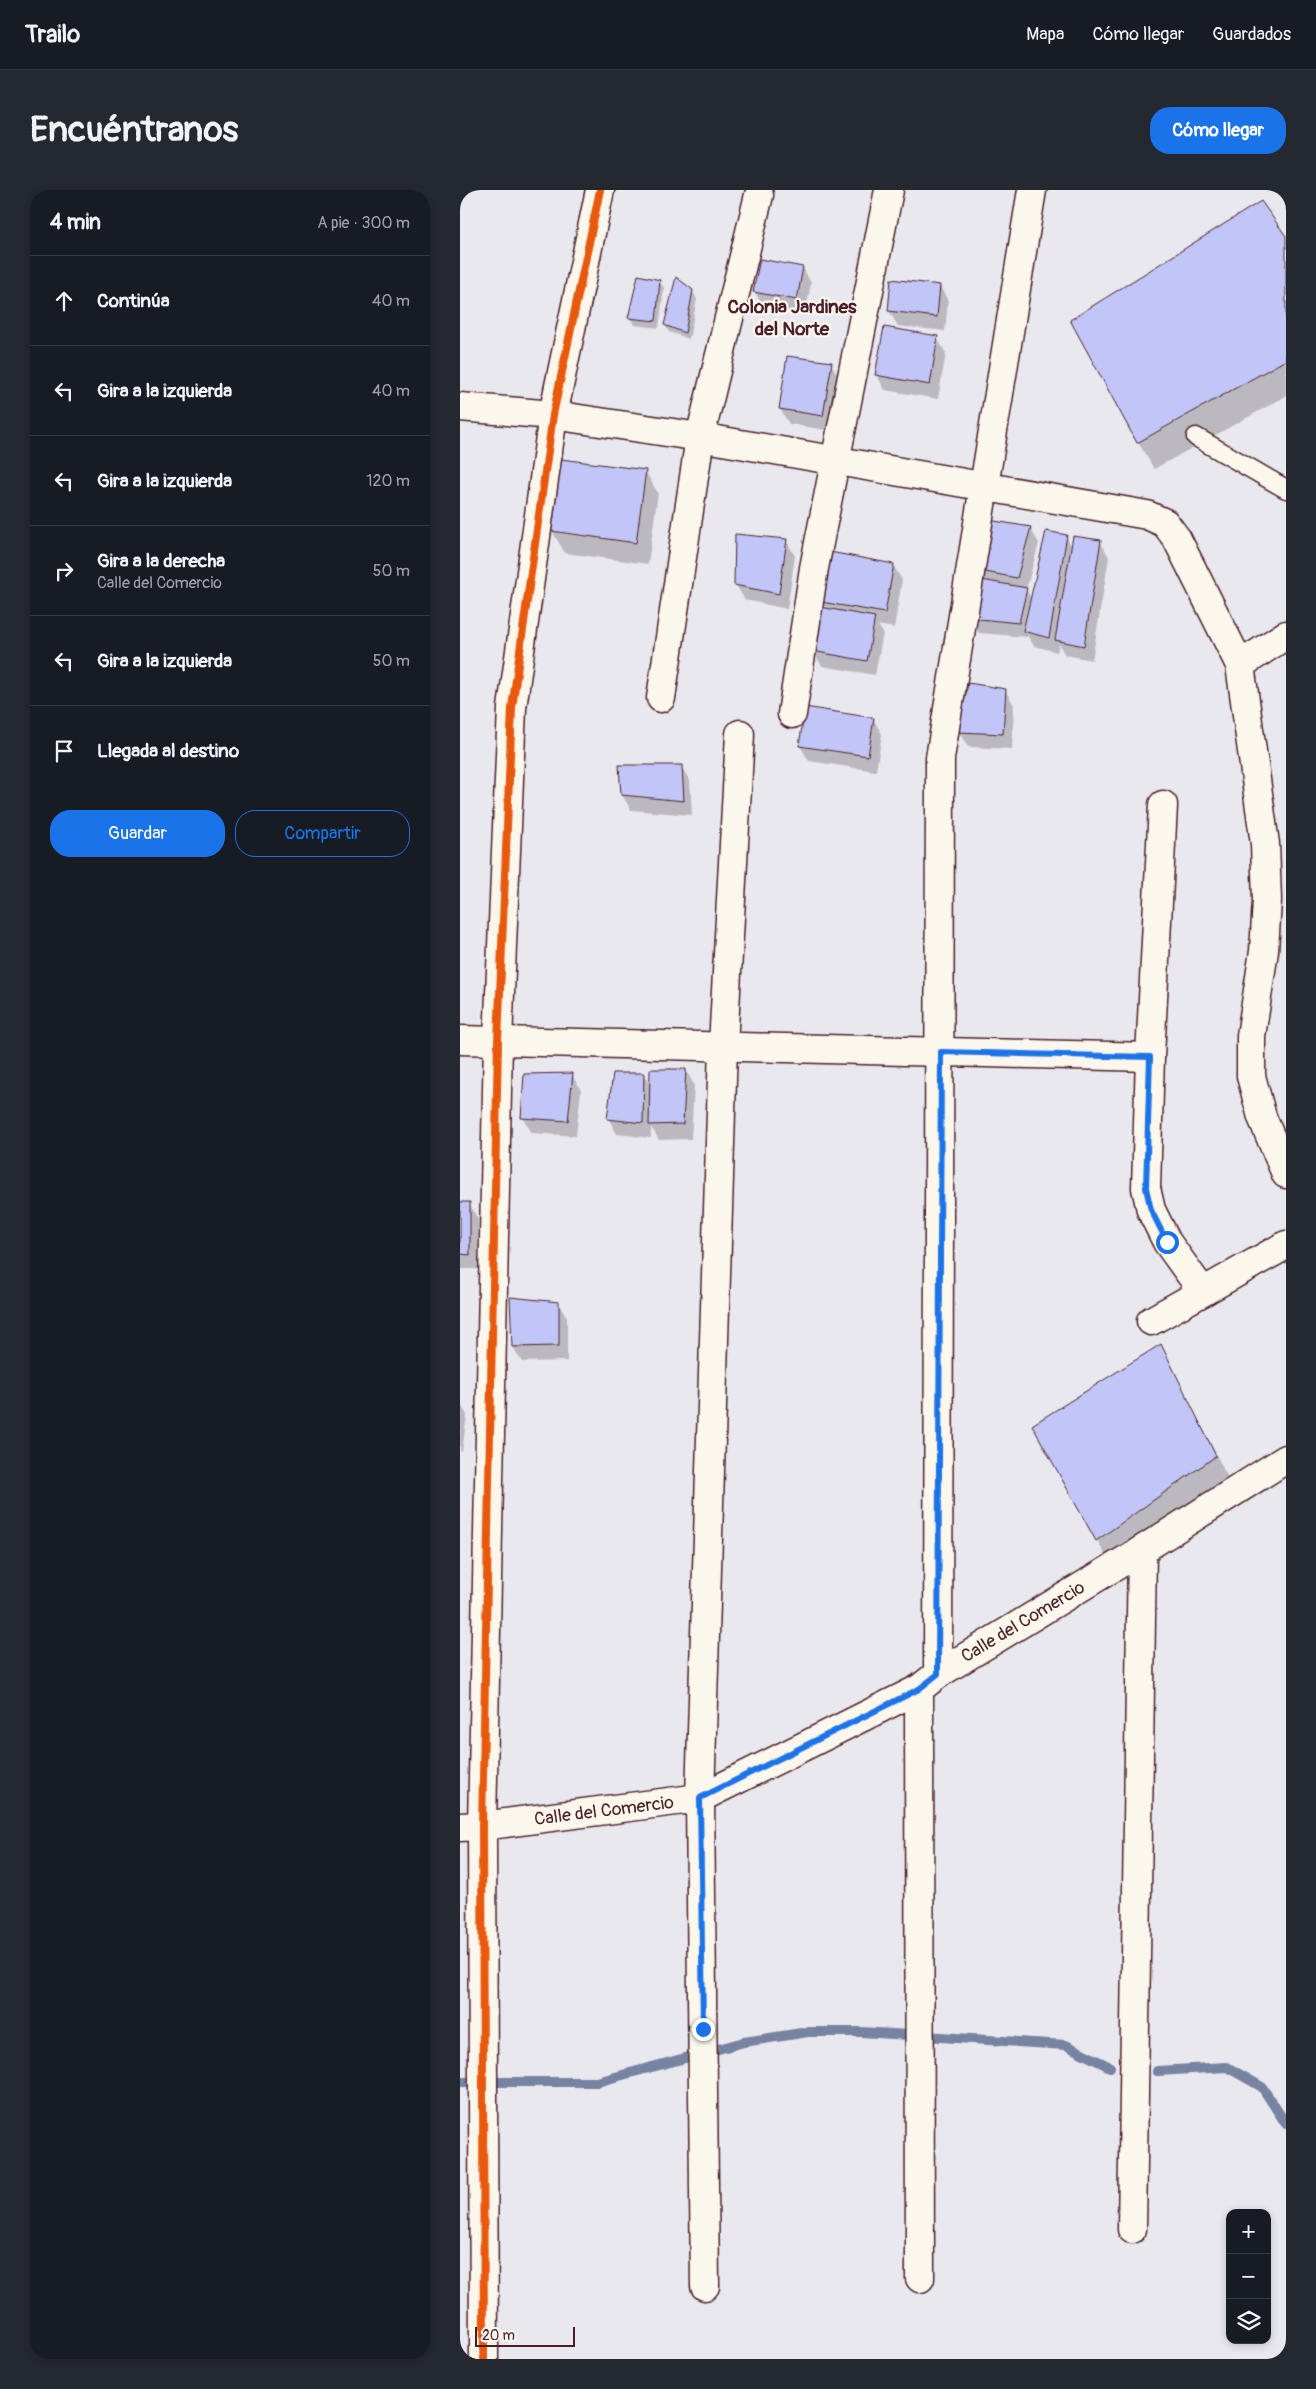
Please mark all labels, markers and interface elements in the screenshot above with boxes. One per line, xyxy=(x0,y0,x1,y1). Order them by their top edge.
text: Trailo xyxy=(25,20,80,49)
text: Mapa xyxy=(1026,23,1064,46)
text: Cómo llegar xyxy=(1092,23,1184,46)
text: Guardados xyxy=(1212,23,1291,46)
button: Cómo llegar xyxy=(1150,107,1286,154)
text: Encuéntranos xyxy=(30,108,238,152)
text: 4 min xyxy=(50,209,101,236)
text: A pie · 300 m xyxy=(317,213,410,233)
icon: ahead xyxy=(50,287,78,315)
text: Continúa xyxy=(97,289,170,313)
text: 40 m xyxy=(372,291,410,311)
district label: Colonia Jardines del Norte xyxy=(727,295,857,341)
icon: left xyxy=(50,377,78,405)
text: Gira a la izquierda xyxy=(97,379,232,403)
text: 40 m xyxy=(372,381,410,401)
icon: left xyxy=(50,467,78,495)
text: Gira a la izquierda xyxy=(97,469,232,493)
text: 120 m xyxy=(366,471,410,491)
text: Gira a la derecha xyxy=(97,549,225,573)
icon: right xyxy=(50,557,78,585)
text: 50 m xyxy=(373,561,410,581)
text: Calle del Comercio xyxy=(97,573,222,593)
icon: left xyxy=(50,647,78,675)
text: Gira a la izquierda xyxy=(97,649,232,673)
text: 50 m xyxy=(373,651,410,671)
icon: arrive xyxy=(50,737,78,765)
text: Llegada al destino xyxy=(97,739,239,763)
button: Guardar xyxy=(50,810,225,857)
button: Compartir xyxy=(235,810,410,857)
route start xyxy=(1156,1231,1179,1254)
street label: Calle del Comercio xyxy=(957,1576,1089,1668)
street label: Calle del Comercio xyxy=(533,1791,675,1831)
route end xyxy=(692,2018,715,2041)
map controls xyxy=(1226,2209,1271,2344)
button: + xyxy=(1226,2209,1271,2254)
button: − xyxy=(1226,2254,1271,2299)
button: layers xyxy=(1226,2299,1271,2344)
scale bar xyxy=(475,2324,575,2347)
text: 20 m xyxy=(482,2327,515,2344)

